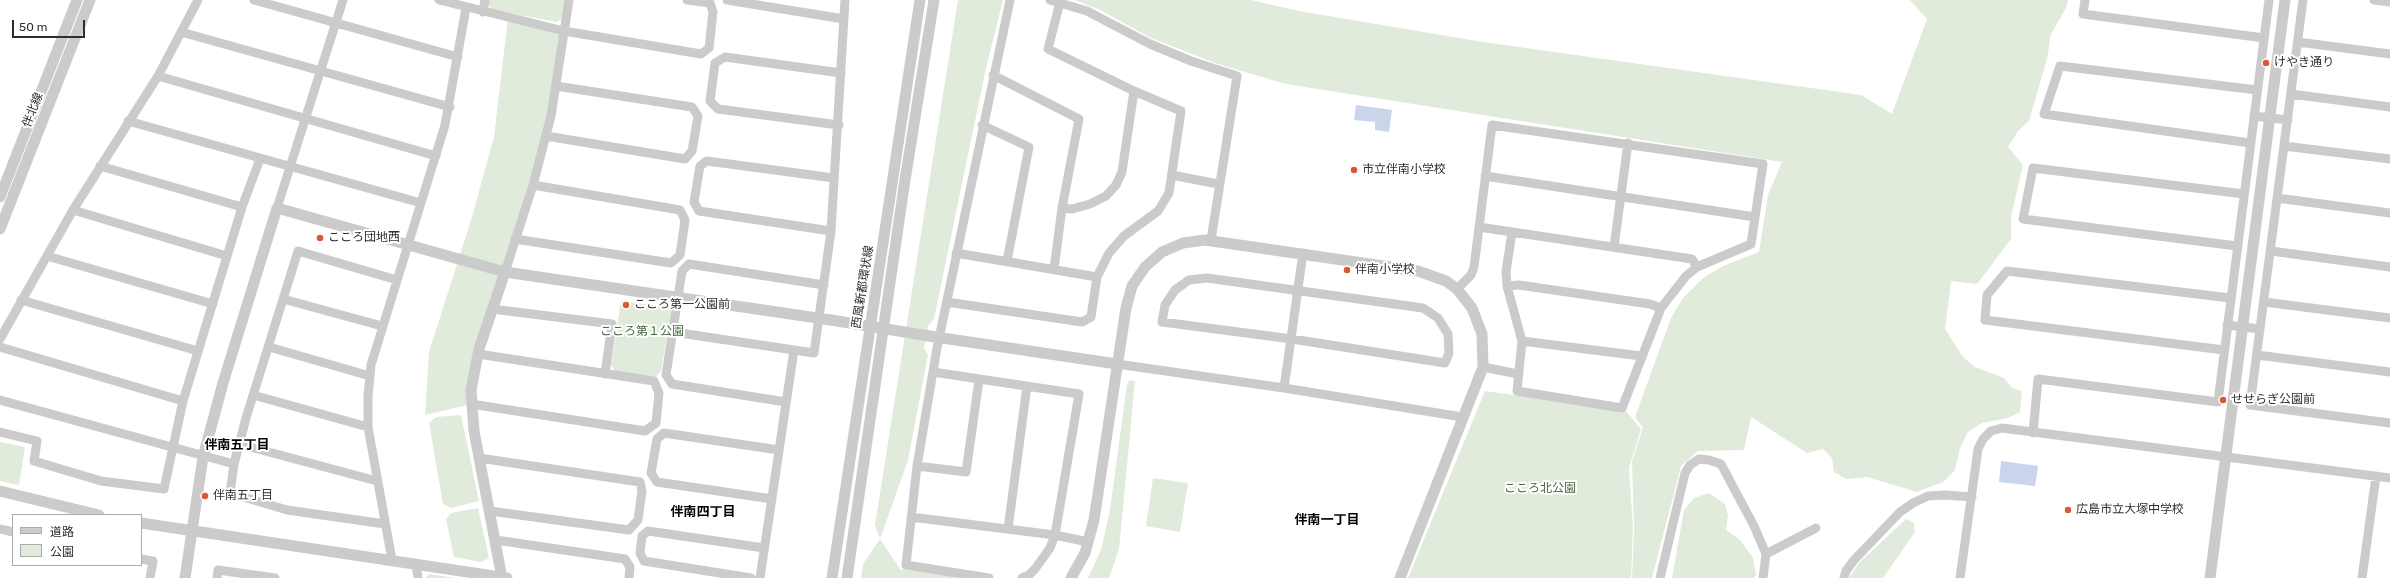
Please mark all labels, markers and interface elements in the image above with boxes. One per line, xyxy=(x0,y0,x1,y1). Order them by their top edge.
scale bar xyxy=(14,12,87,38)
text: 50 m xyxy=(19,20,47,34)
place label: けやき通り xyxy=(2274,56,2334,70)
marker: けやき通り xyxy=(2261,58,2271,68)
street label: 伴北線 xyxy=(20,91,46,129)
place label: 市立伴南小学校 xyxy=(1362,163,1446,177)
marker: 市立伴南小学校 xyxy=(1349,165,1359,175)
place label: こころ団地西 xyxy=(328,231,400,245)
marker: こころ団地西 xyxy=(315,233,325,243)
street label: 西風新都環状線 xyxy=(849,244,877,330)
place label: 伴南小学校 xyxy=(1355,263,1415,277)
marker: 伴南小学校 xyxy=(1342,265,1352,275)
place label: こころ第一公園前 xyxy=(634,298,730,312)
marker: こころ第一公園前 xyxy=(621,300,631,310)
park label: こころ第１公園 xyxy=(600,325,684,339)
place label: せせらぎ公園前 xyxy=(2231,393,2315,407)
marker: せせらぎ公園前 xyxy=(2218,395,2228,405)
district label: 伴南五丁目 xyxy=(205,437,269,453)
park label: こころ北公園 xyxy=(1504,482,1576,496)
place label: 伴南五丁目 xyxy=(213,489,273,503)
marker: 伴南五丁目 xyxy=(200,491,210,501)
place label: 広島市立大塚中学校 xyxy=(2076,503,2184,517)
district label: 伴南四丁目 xyxy=(671,504,735,520)
marker: 広島市立大塚中学校 xyxy=(2063,505,2073,515)
district label: 伴南一丁目 xyxy=(1295,512,1359,528)
legend xyxy=(12,514,142,566)
text: 道路 xyxy=(50,525,74,539)
text: 公園 xyxy=(50,545,74,559)

